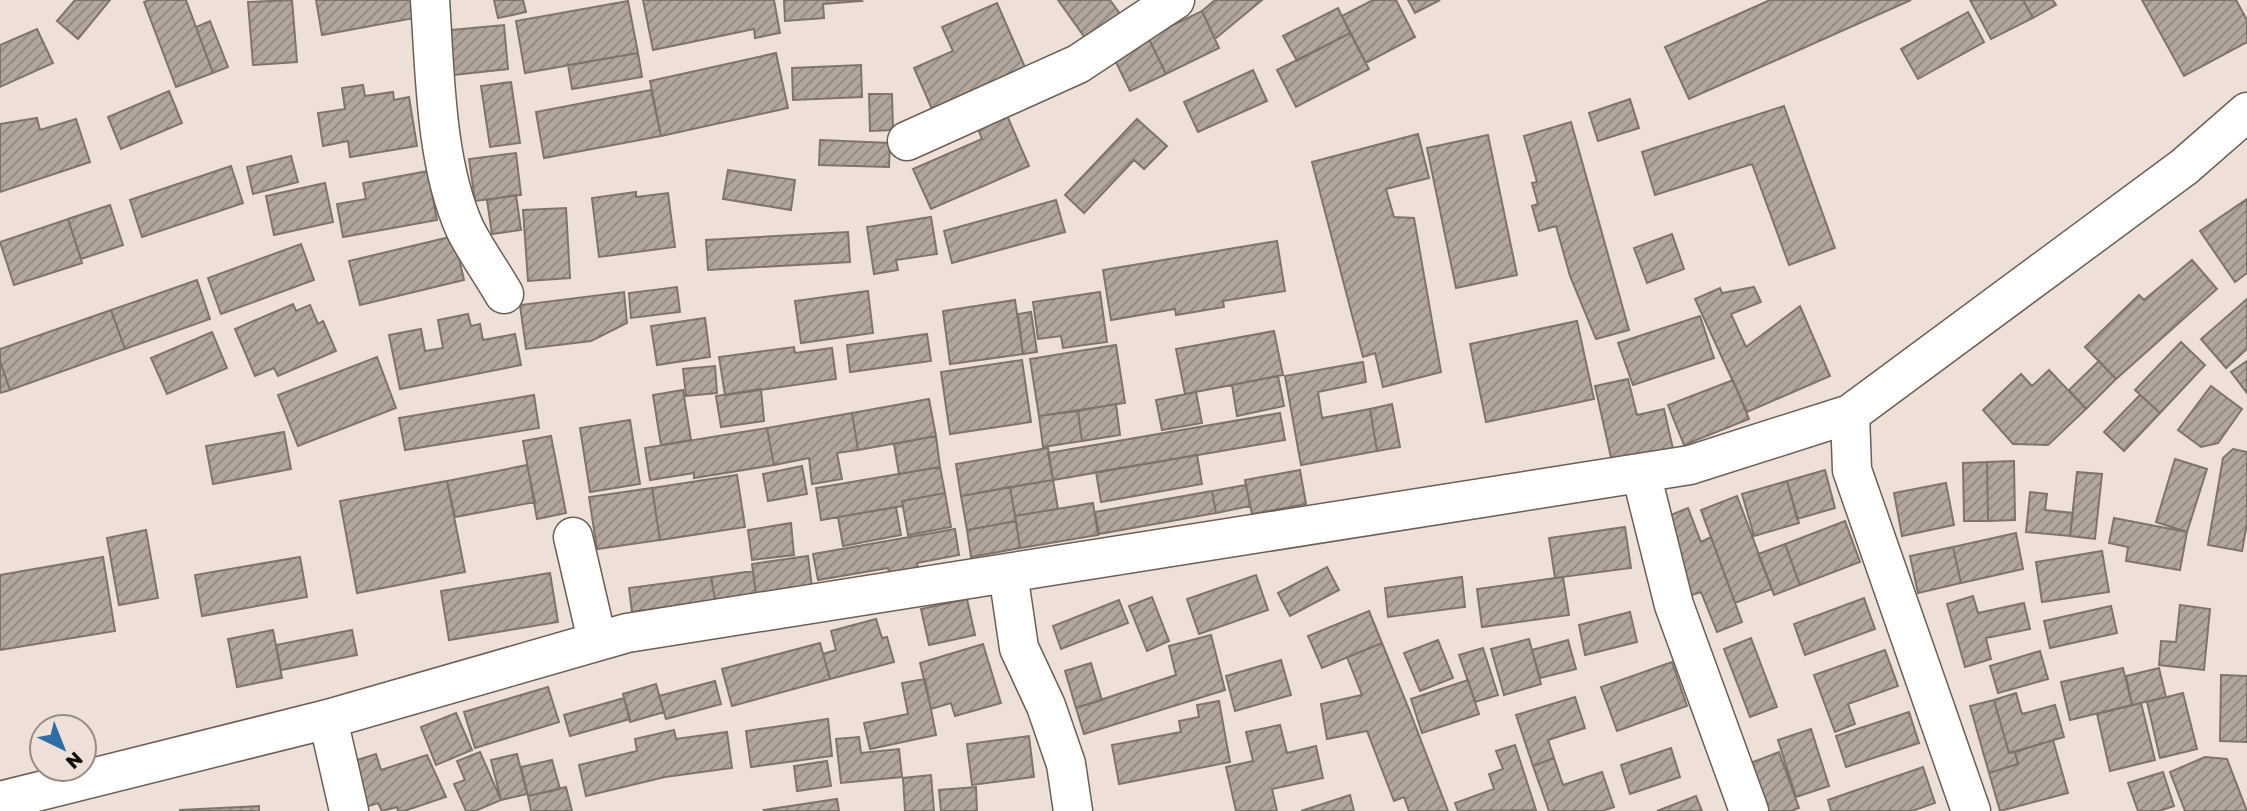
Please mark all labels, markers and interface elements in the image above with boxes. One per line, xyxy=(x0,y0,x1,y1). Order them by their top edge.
north arrow xyxy=(28,713,98,783)
text: N xyxy=(62,747,88,774)

